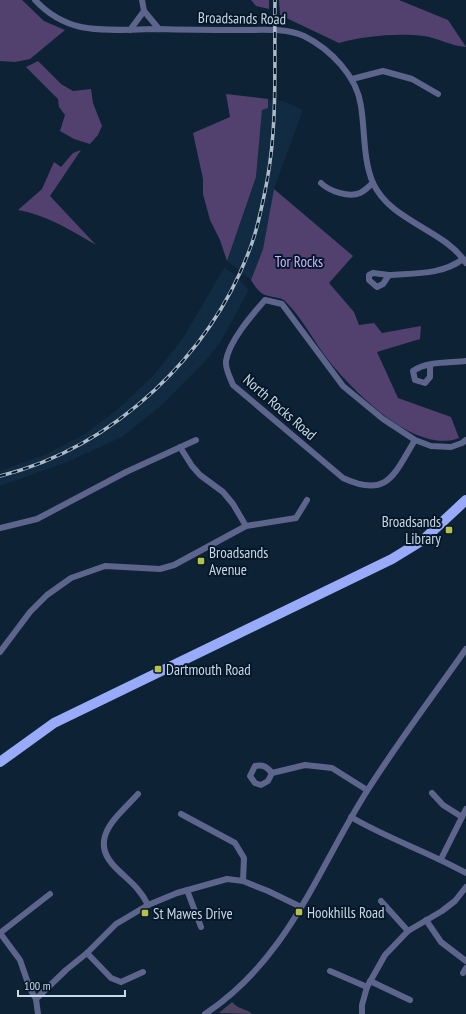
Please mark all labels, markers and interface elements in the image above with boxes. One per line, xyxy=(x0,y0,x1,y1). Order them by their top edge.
street label: Broadsands Road xyxy=(198,8,286,28)
park label: Tor Rocks xyxy=(275,252,323,271)
street label: North Rocks Road xyxy=(239,370,321,444)
place label: Broadsands Library xyxy=(382,512,441,548)
marker: Broadsands Library xyxy=(444,525,454,535)
place label: Broadsands Avenue xyxy=(209,543,268,579)
marker: Broadsands Avenue xyxy=(196,556,206,566)
place label: Dartmouth Road xyxy=(166,660,251,679)
marker: Dartmouth Road xyxy=(153,664,163,674)
place label: Hookhills Road xyxy=(307,903,385,922)
place label: St Mawes Drive xyxy=(153,904,233,923)
marker: Hookhills Road xyxy=(294,907,304,917)
marker: St Mawes Drive xyxy=(140,908,150,918)
scale bar xyxy=(18,972,125,998)
text: 100 m xyxy=(24,978,51,993)

